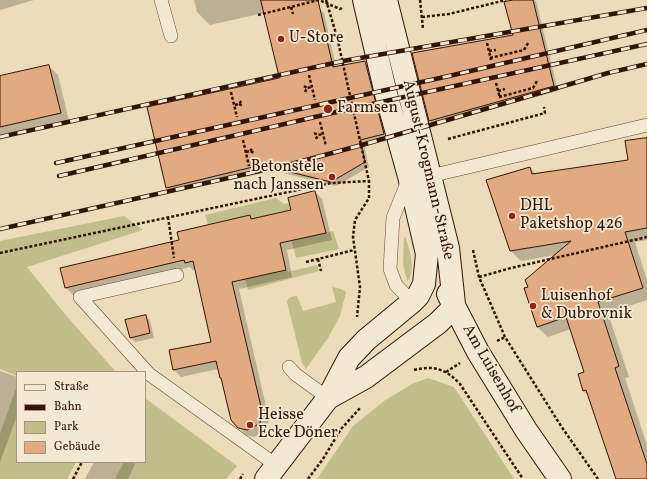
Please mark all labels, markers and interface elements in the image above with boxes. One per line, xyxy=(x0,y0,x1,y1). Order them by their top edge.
place label: U-Store xyxy=(289,29,344,49)
marker: U-Store xyxy=(276,34,286,44)
street label: August-Krogmann-Straße xyxy=(397,78,457,262)
place label: Farmsen xyxy=(337,99,398,119)
marker: Farmsen xyxy=(322,103,334,115)
place label: Betonstele nach Janssen xyxy=(233,158,324,196)
marker: Betonstele nach Janssen xyxy=(327,172,337,182)
place label: DHL Paketshop 426 xyxy=(520,197,622,235)
marker: DHL Paketshop 426 xyxy=(507,211,517,221)
place label: Luisenhof & Dubrovnik xyxy=(541,287,632,325)
marker: Luisenhof & Dubrovnik xyxy=(528,301,538,311)
street label: Am Luisenhof xyxy=(457,321,523,417)
legend xyxy=(16,371,146,463)
text: Straße xyxy=(54,379,89,395)
text: Bahn xyxy=(54,399,82,415)
place label: Heisse Ecke Döner xyxy=(258,406,338,444)
text: Park xyxy=(54,419,79,435)
marker: Heisse Ecke Döner xyxy=(245,420,255,430)
text: Gebäude xyxy=(54,439,100,455)

